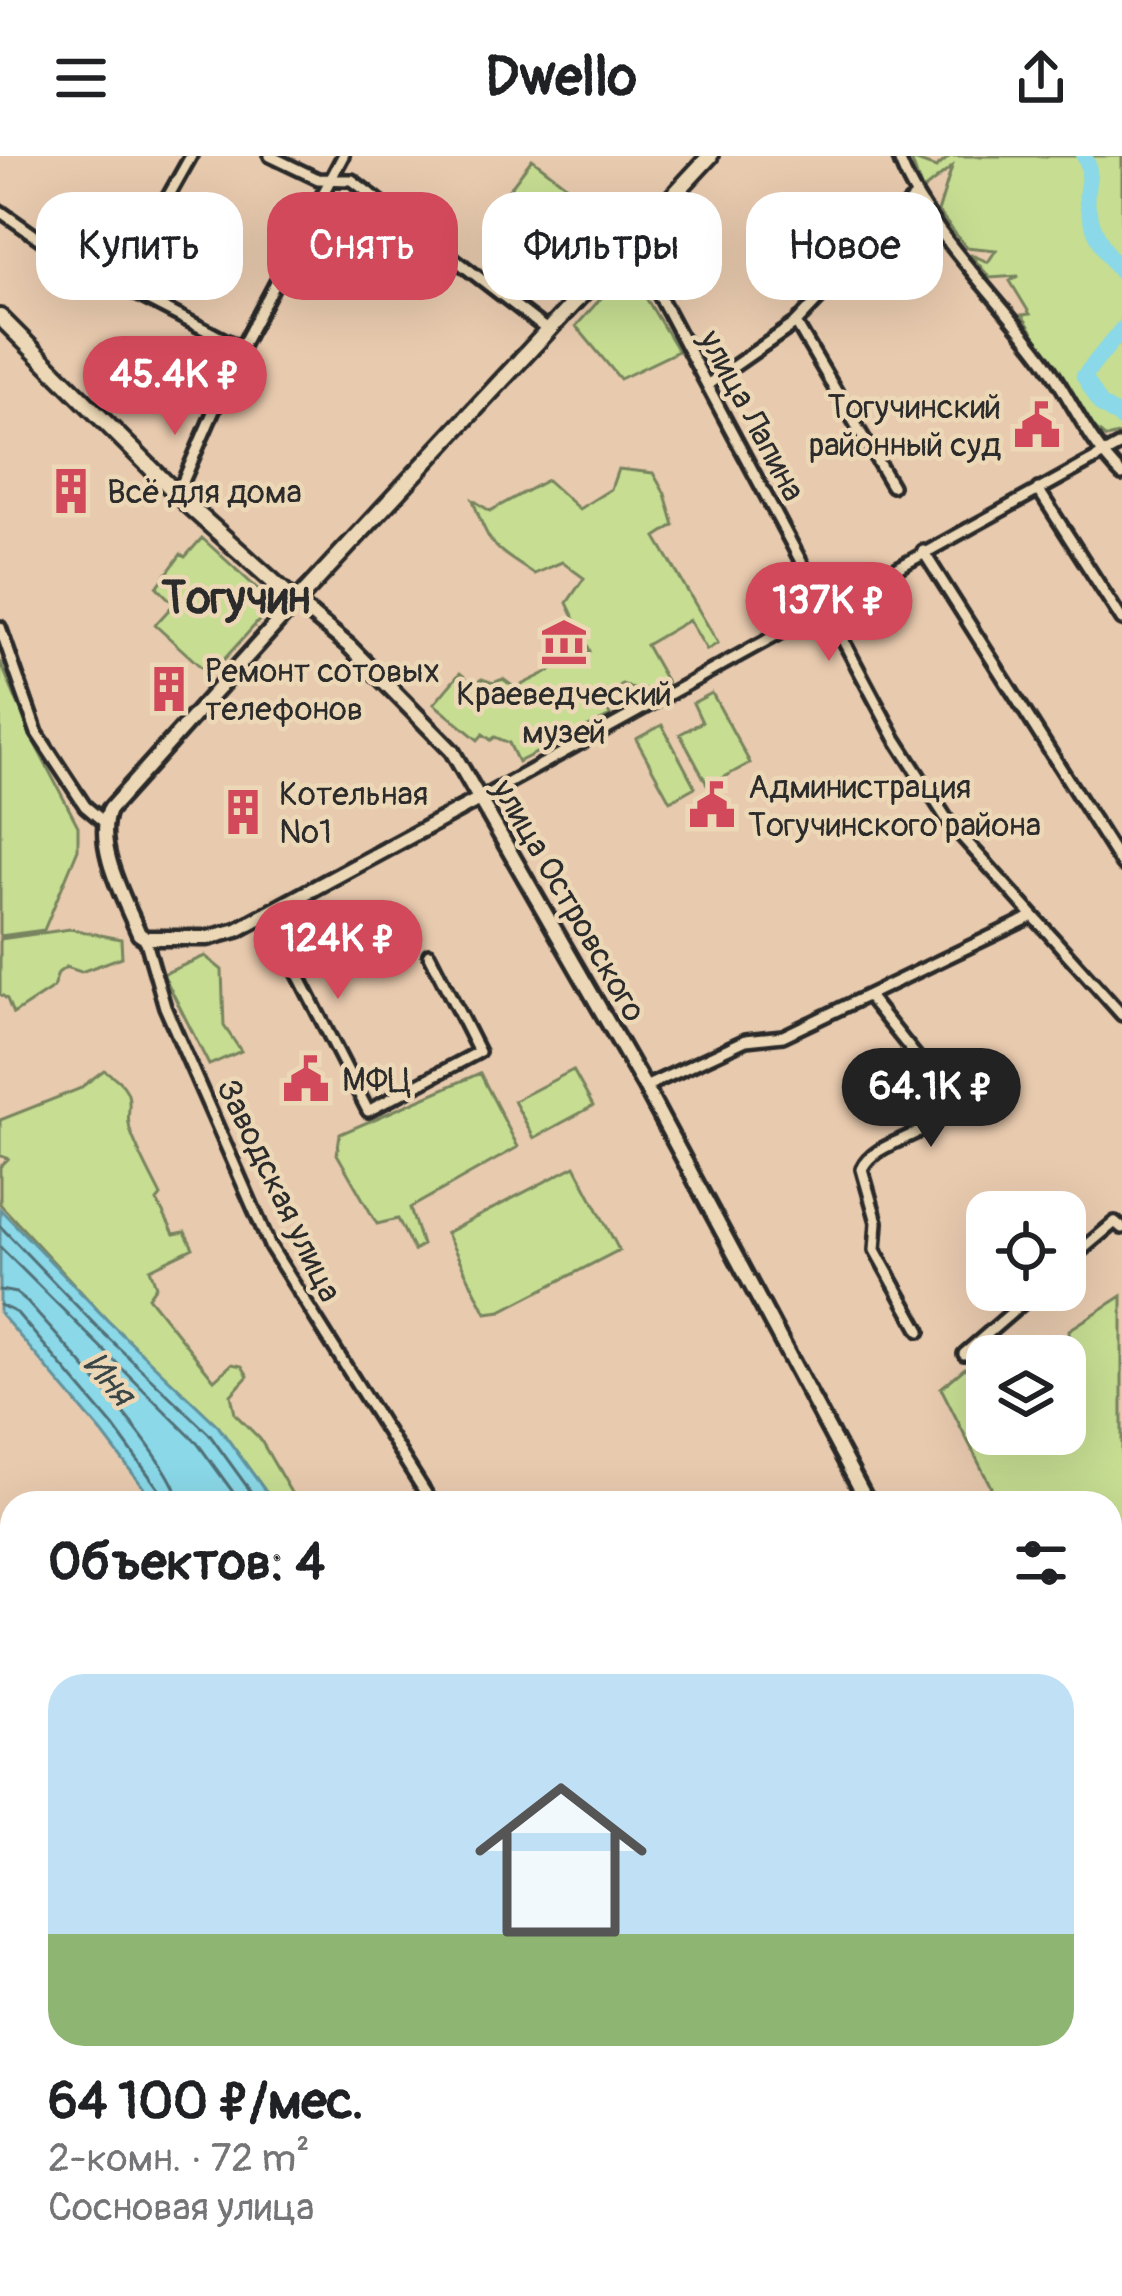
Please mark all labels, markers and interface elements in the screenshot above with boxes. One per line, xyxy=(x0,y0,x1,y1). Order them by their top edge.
text: Dwello xyxy=(485,44,637,112)
icon: menu xyxy=(48,45,114,111)
icon: share xyxy=(1008,45,1074,111)
chip: Купить xyxy=(36,192,243,300)
chip: Снять xyxy=(267,192,458,300)
chip: Фильтры xyxy=(482,192,722,300)
chip: Новое xyxy=(746,192,943,300)
street label: улица Лапина xyxy=(689,322,814,508)
pin: 45.4K ₽ xyxy=(64,336,286,438)
text: 45.4K ₽ xyxy=(110,350,240,399)
place label: Тогучинский районный суд xyxy=(809,387,1001,466)
public building icon: Тогучинский районный суд xyxy=(1012,400,1062,450)
building icon: Всё для дома xyxy=(46,466,96,516)
place label: Всё для дома xyxy=(107,472,302,513)
pin: 137K ₽ xyxy=(731,562,927,664)
district label: Тогучин xyxy=(162,571,310,627)
text: 137K ₽ xyxy=(772,576,886,625)
museum icon: Краеведческий музей xyxy=(539,617,589,667)
place label: Ремонт сотовых телефонов xyxy=(205,651,440,730)
building icon: Ремонт сотовых телефонов xyxy=(144,664,194,714)
place label: Краеведческий музей xyxy=(456,674,672,753)
place label: Администрация Тогучинского района xyxy=(748,767,1041,846)
street label: улица Островского xyxy=(482,771,655,1029)
place label: Котельная №1 xyxy=(279,774,428,853)
public building icon: Администрация Тогучинского района xyxy=(687,780,737,830)
building icon: Котельная №1 xyxy=(218,787,268,837)
pin: 124K ₽ xyxy=(240,900,436,1002)
text: 124K ₽ xyxy=(280,914,396,963)
pin: 64.1K ₽ xyxy=(820,1048,1042,1150)
public building icon: МФЦ xyxy=(281,1054,331,1104)
place label: МФЦ xyxy=(342,1060,411,1101)
text: 64.1K ₽ xyxy=(869,1062,993,1111)
street label: Заводская улица xyxy=(207,1073,350,1309)
map controls xyxy=(966,1191,1086,1455)
button: locate xyxy=(966,1191,1086,1311)
button: layers xyxy=(966,1335,1086,1455)
water label: Иня xyxy=(73,1343,146,1417)
icon: filters xyxy=(1008,1530,1074,1596)
text: Объектов: 4 xyxy=(48,1531,325,1595)
icon: home xyxy=(453,1752,669,1968)
text: 64 100 ₽/мес. xyxy=(48,2070,364,2134)
text: 2-комн. · 72 m² xyxy=(48,2134,310,2183)
text: Сосновая улица xyxy=(48,2183,314,2232)

